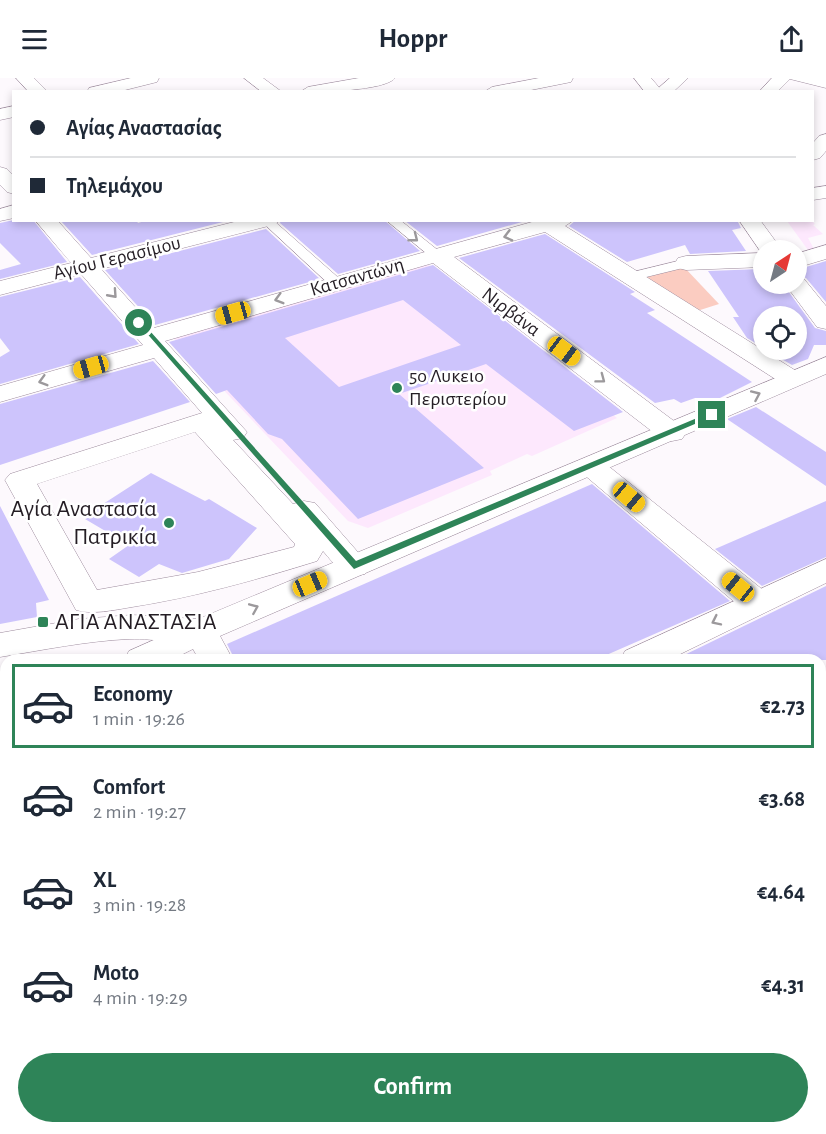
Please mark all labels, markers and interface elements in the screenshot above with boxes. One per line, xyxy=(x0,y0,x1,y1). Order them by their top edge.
icon: menu xyxy=(18,23,51,56)
icon: share xyxy=(775,23,808,56)
text: Hoppr xyxy=(379,25,447,52)
text: Αγίας Αναστασίας xyxy=(66,117,222,139)
text: Τηλεμάχου xyxy=(66,175,163,197)
one-way arrow xyxy=(503,229,513,241)
one-way arrow xyxy=(408,230,419,241)
street label: Αγίου Γερασίμου xyxy=(51,232,183,284)
north arrow xyxy=(753,240,807,294)
map controls xyxy=(753,240,807,360)
street label: Κατσαντώνη xyxy=(308,254,406,300)
street label: Νιρβάνα xyxy=(478,284,544,340)
one-way arrow xyxy=(106,287,117,298)
one-way arrow xyxy=(274,292,285,304)
car xyxy=(213,299,253,327)
button: locate xyxy=(753,306,807,360)
route start xyxy=(125,309,152,336)
car xyxy=(544,333,584,369)
car xyxy=(71,353,111,381)
place label: 5ο Λυκειο Περιστερίου xyxy=(409,366,507,409)
one-way arrow xyxy=(594,372,605,383)
one-way arrow xyxy=(38,374,49,386)
marker: 5ο Λυκειο Περιστερίου xyxy=(390,381,404,395)
one-way arrow xyxy=(750,391,761,403)
route end xyxy=(698,401,725,428)
car xyxy=(609,479,649,515)
place label: Αγία Αναστασία Πατρικία xyxy=(11,497,157,549)
marker: Αγία Αναστασία Πατρικία xyxy=(162,516,176,530)
car xyxy=(290,569,330,599)
car xyxy=(718,569,758,605)
one-way arrow xyxy=(248,603,259,615)
place label: ΑΓΙΑ ΑΝΑΣΤΑΣΙΑ xyxy=(55,610,217,634)
one-way arrow xyxy=(711,614,722,626)
marker: ΑΓΙΑ ΑΝΑΣΤΑΣΙΑ xyxy=(36,615,50,629)
icon: car xyxy=(21,679,75,733)
text: Economy xyxy=(93,683,173,705)
text: €2.73 xyxy=(760,695,805,717)
text: 1 min · 19:26 xyxy=(93,709,185,729)
icon: car xyxy=(21,772,75,826)
text: Comfort xyxy=(93,776,165,798)
text: €3.68 xyxy=(759,788,805,810)
text: 2 min · 19:27 xyxy=(93,802,186,822)
icon: car xyxy=(21,865,75,919)
text: XL xyxy=(93,869,116,891)
text: €4.64 xyxy=(757,881,805,903)
text: 3 min · 19:28 xyxy=(93,895,186,915)
icon: car xyxy=(21,958,75,1012)
text: Moto xyxy=(93,962,139,984)
text: €4.31 xyxy=(761,974,805,996)
text: 4 min · 19:29 xyxy=(93,988,188,1008)
button: Confirm xyxy=(18,1053,808,1122)

